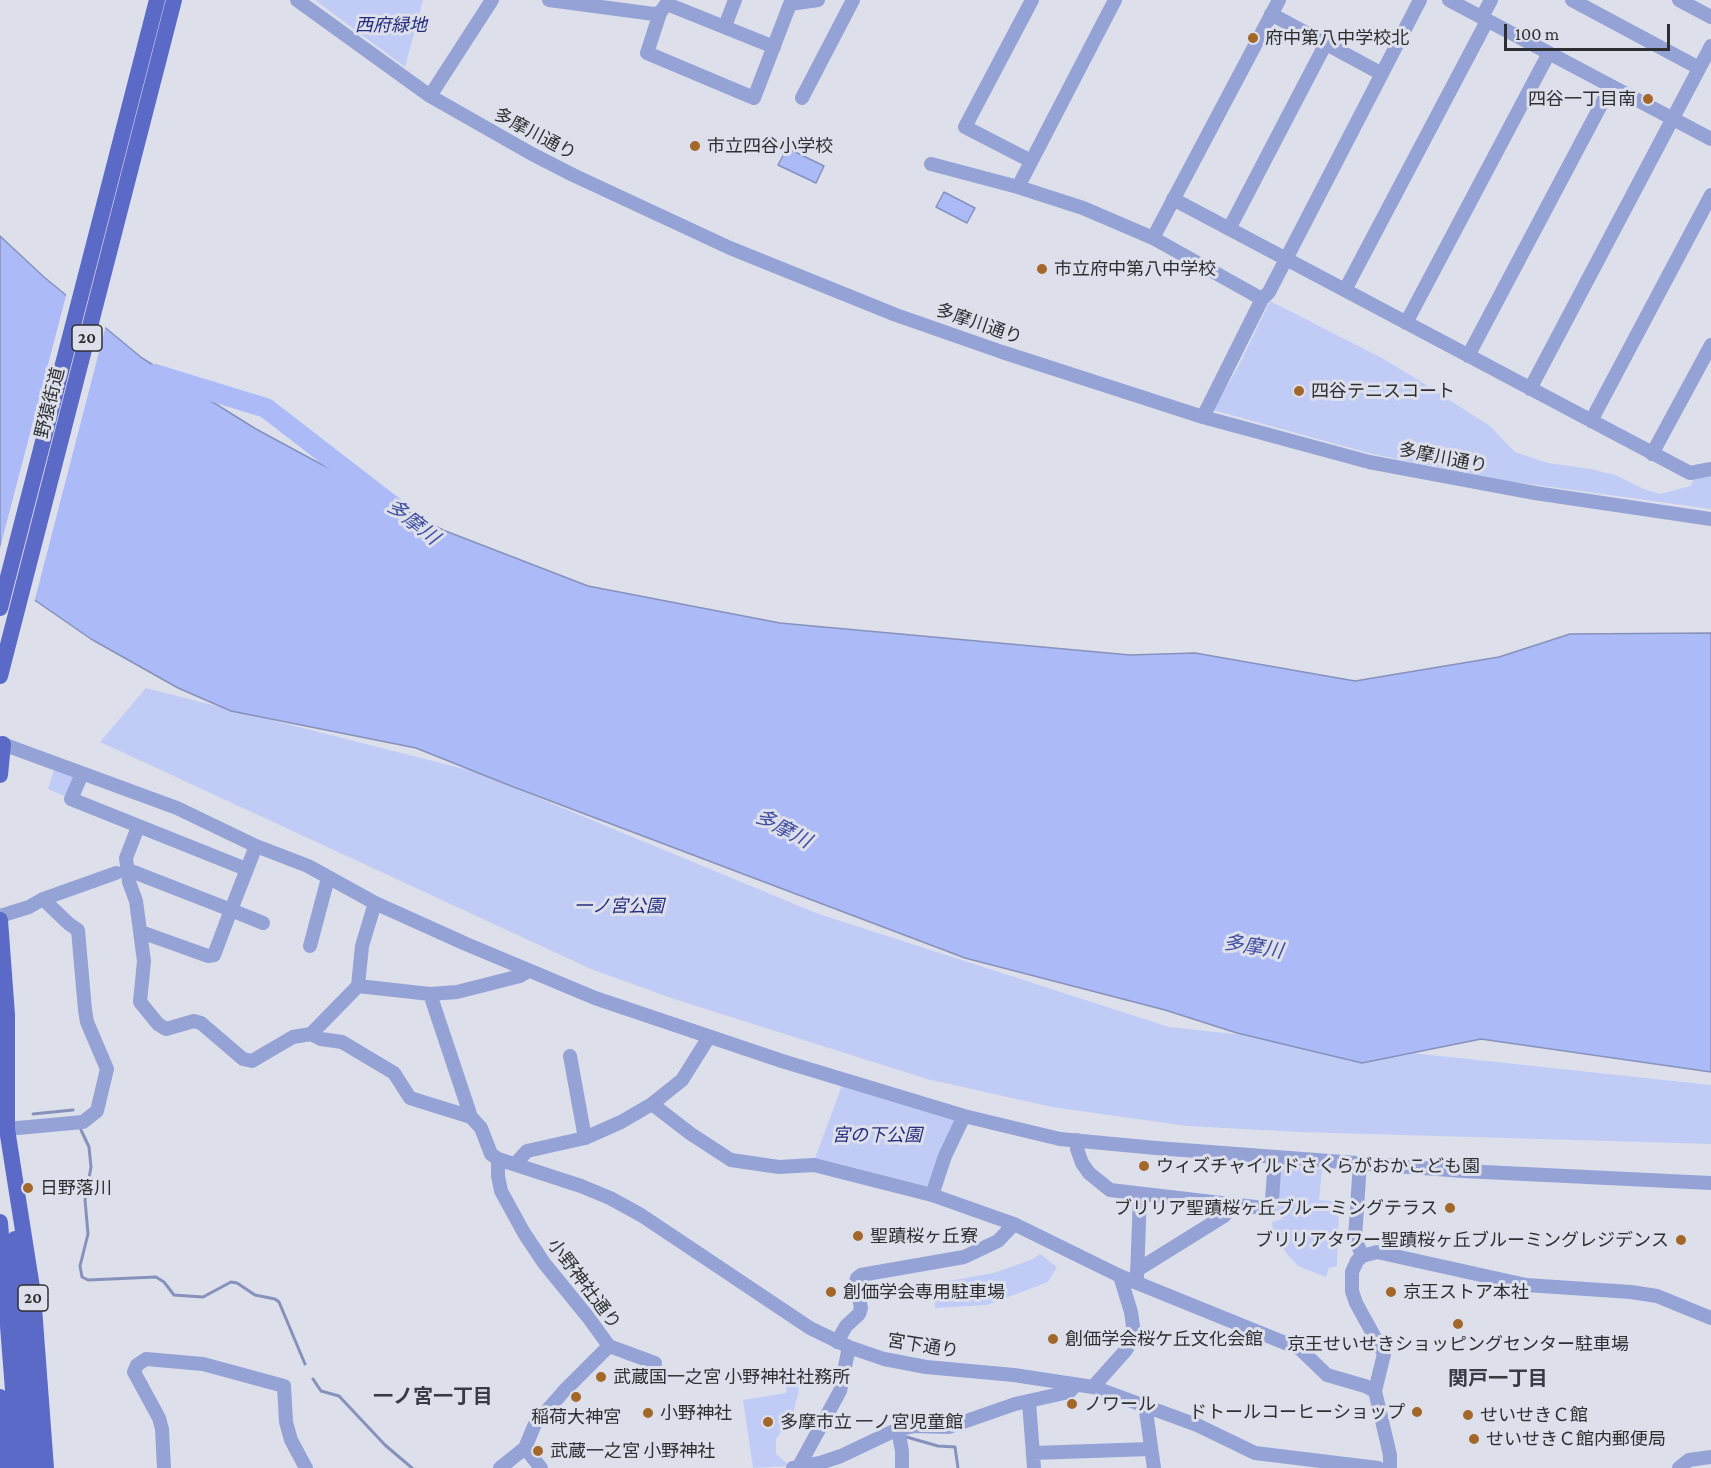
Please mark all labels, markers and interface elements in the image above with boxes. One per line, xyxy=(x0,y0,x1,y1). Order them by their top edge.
scale bar xyxy=(1507,12,1674,50)
park label: 西府緑地 xyxy=(355,14,427,36)
text: 100 m xyxy=(1515,24,1559,44)
place label: 府中第八中学校北 xyxy=(1265,27,1409,49)
marker: 府中第八中学校北 xyxy=(1246,31,1260,45)
place label: 四谷一丁目南 xyxy=(1528,88,1636,110)
marker: 四谷一丁目南 xyxy=(1641,92,1655,106)
street label: 多摩川通り xyxy=(490,103,580,165)
place label: 市立四谷小学校 xyxy=(707,135,833,157)
marker: 市立四谷小学校 xyxy=(688,139,702,153)
place label: 市立府中第八中学校 xyxy=(1054,258,1216,280)
marker: 市立府中第八中学校 xyxy=(1035,262,1049,276)
street label: 多摩川通り xyxy=(933,299,1025,349)
road number: 20 xyxy=(72,325,102,351)
street label: 野猿街道 xyxy=(31,365,69,441)
place label: 四谷テニスコート xyxy=(1311,380,1455,402)
marker: 四谷テニスコート xyxy=(1292,384,1306,398)
street label: 多摩川通り xyxy=(1397,439,1489,477)
water label: 多摩川 xyxy=(382,494,444,550)
water label: 多摩川 xyxy=(751,804,815,854)
park label: 一ノ宮公園 xyxy=(574,895,664,917)
water label: 多摩川 xyxy=(1221,930,1285,964)
park label: 宮の下公園 xyxy=(832,1124,922,1146)
place label: ウィズチャイルドさくらがおかこども園 xyxy=(1156,1155,1480,1177)
marker: ウィズチャイルドさくらがおかこども園 xyxy=(1137,1159,1151,1173)
place label: 日野落川 xyxy=(40,1177,112,1199)
marker: 日野落川 xyxy=(21,1181,35,1195)
place label: ブリリア聖蹟桜ヶ丘ブルーミングテラス xyxy=(1114,1197,1438,1219)
marker: ブリリア聖蹟桜ヶ丘ブルーミングテラス xyxy=(1443,1201,1457,1215)
place label: 聖蹟桜ヶ丘寮 xyxy=(870,1225,978,1247)
marker: 聖蹟桜ヶ丘寮 xyxy=(851,1229,865,1243)
place label: ブリリアタワー聖蹟桜ヶ丘ブルーミングレジデンス xyxy=(1255,1229,1669,1251)
marker: ブリリアタワー聖蹟桜ヶ丘ブルーミングレジデンス xyxy=(1674,1233,1688,1247)
street label: 小野神社通り xyxy=(543,1234,625,1334)
place label: 創価学会専用駐車場 xyxy=(843,1281,1005,1303)
place label: 京王ストア本社 xyxy=(1403,1281,1529,1303)
road number: 20 xyxy=(18,1285,48,1311)
marker: 創価学会専用駐車場 xyxy=(824,1285,838,1299)
marker: 京王ストア本社 xyxy=(1384,1285,1398,1299)
marker: 京王せいせきショッピングセンター駐車場 xyxy=(1451,1317,1465,1331)
place label: 創価学会桜ケ丘文化会館 xyxy=(1065,1328,1263,1350)
street label: 宮下通り xyxy=(886,1330,960,1362)
marker: 創価学会桜ケ丘文化会館 xyxy=(1046,1332,1060,1346)
place label: 京王せいせきショッピングセンター駐車場 xyxy=(1287,1333,1629,1355)
place label: 武蔵国一之宮 小野神社社務所 xyxy=(613,1366,850,1388)
district label: 関戸一丁目 xyxy=(1448,1367,1548,1391)
marker: 武蔵国一之宮 小野神社社務所 xyxy=(594,1370,608,1384)
district label: 一ノ宮一丁目 xyxy=(373,1385,493,1409)
marker: 稲荷大神宮 xyxy=(569,1390,583,1404)
place label: ノワール xyxy=(1084,1393,1156,1415)
marker: ノワール xyxy=(1065,1397,1079,1411)
place label: ドトールコーヒーショップ xyxy=(1189,1401,1405,1423)
place label: 小野神社 xyxy=(660,1402,732,1424)
place label: せいせきＣ館 xyxy=(1480,1404,1588,1426)
marker: ドトールコーヒーショップ xyxy=(1410,1405,1424,1419)
place label: 稲荷大神宮 xyxy=(531,1406,621,1428)
marker: 小野神社 xyxy=(641,1406,655,1420)
marker: せいせきＣ館 xyxy=(1461,1408,1475,1422)
place label: 多摩市立 一ノ宮児童館 xyxy=(780,1411,963,1433)
marker: 多摩市立 一ノ宮児童館 xyxy=(761,1415,775,1429)
place label: せいせきＣ館内郵便局 xyxy=(1486,1428,1666,1450)
marker: せいせきＣ館内郵便局 xyxy=(1467,1432,1481,1446)
place label: 武蔵一之宮 小野神社 xyxy=(550,1440,715,1462)
marker: 武蔵一之宮 小野神社 xyxy=(531,1444,545,1458)

